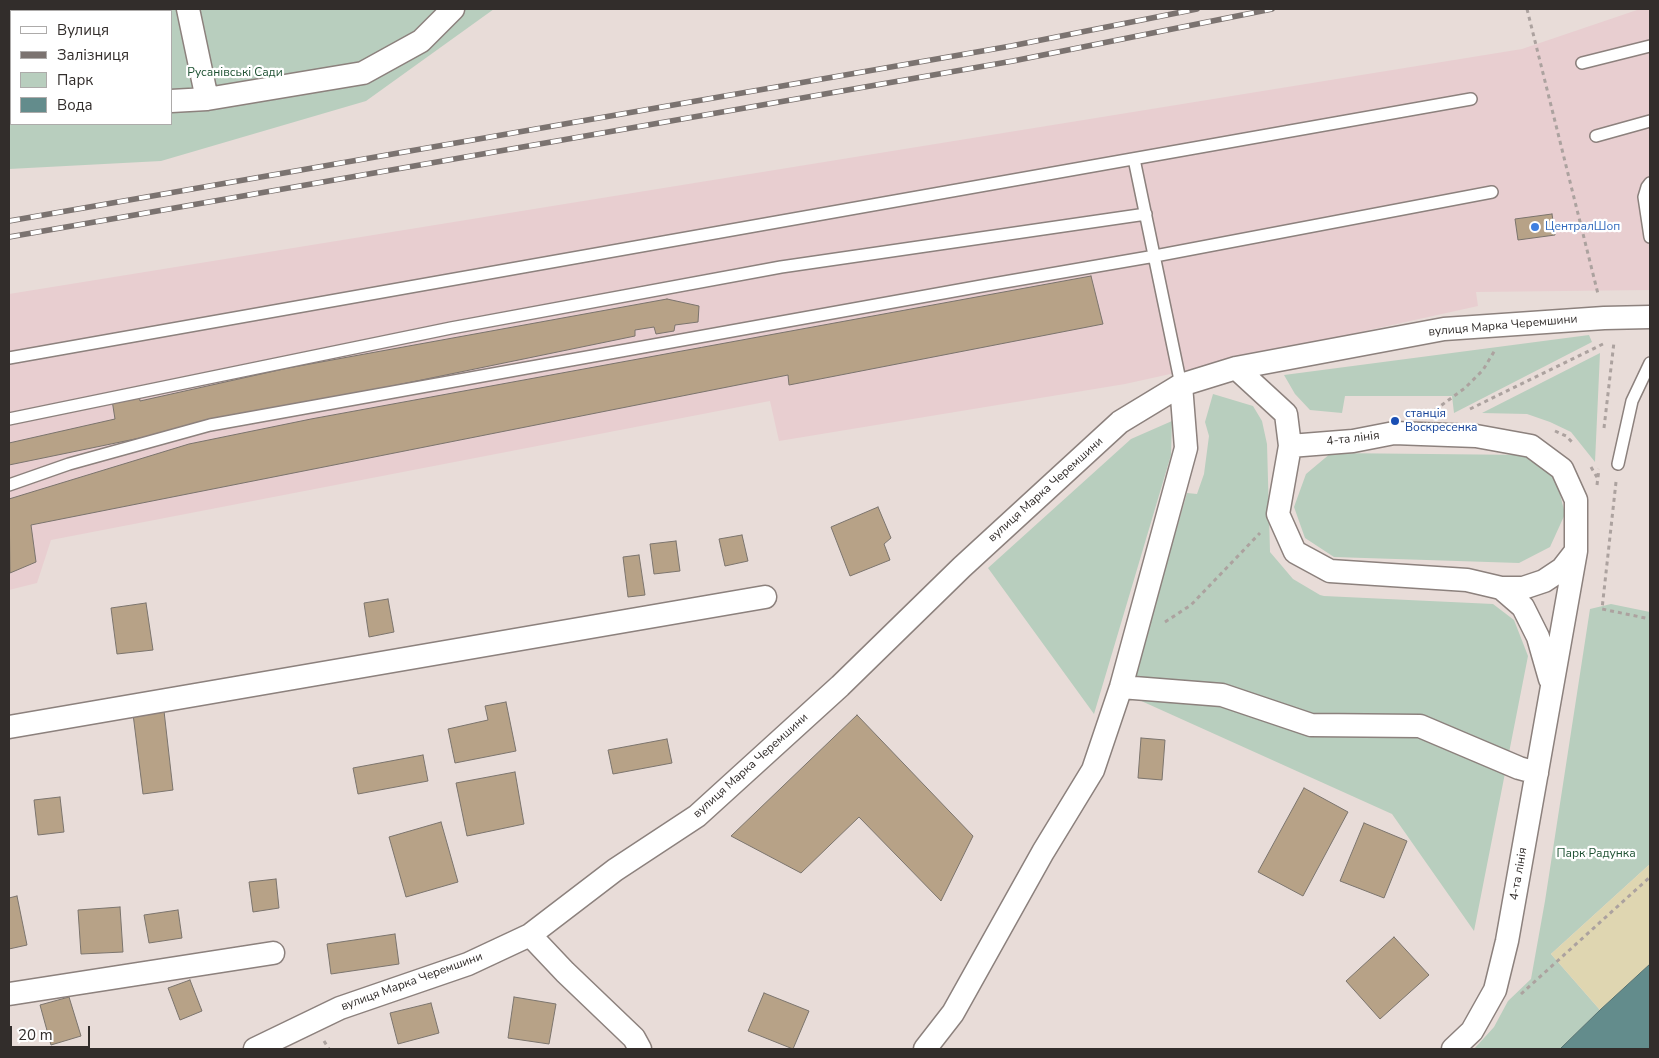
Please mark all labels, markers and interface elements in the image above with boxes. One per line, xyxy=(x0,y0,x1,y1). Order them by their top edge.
legend xyxy=(10,10,172,125)
text: Вулиця xyxy=(57,20,109,40)
text: Залізниця xyxy=(57,45,129,65)
park label: Русанівські Сади xyxy=(187,66,283,80)
text: Парк xyxy=(57,70,93,90)
text: Вода xyxy=(57,95,93,115)
place label: ЦентралШоп xyxy=(1545,220,1620,234)
marker: ЦентралШоп xyxy=(1529,221,1541,233)
street label: вулиця Марка Черемшини xyxy=(1428,312,1578,340)
place label: станція Воскресенка xyxy=(1405,407,1478,435)
marker: станція Воскресенка xyxy=(1389,415,1401,427)
street label: 4-та лінія xyxy=(1326,429,1380,449)
street label: вулиця Марка Черемшини xyxy=(986,435,1106,545)
street label: вулиця Марка Черемшини xyxy=(691,711,811,821)
street label: 4-та лінія xyxy=(1507,846,1531,902)
park label: Парк Радунка xyxy=(1556,847,1636,861)
street label: вулиця Марка Черемшини xyxy=(339,950,485,1014)
scale bar xyxy=(12,1016,92,1048)
text: 20 m xyxy=(18,1025,53,1045)

